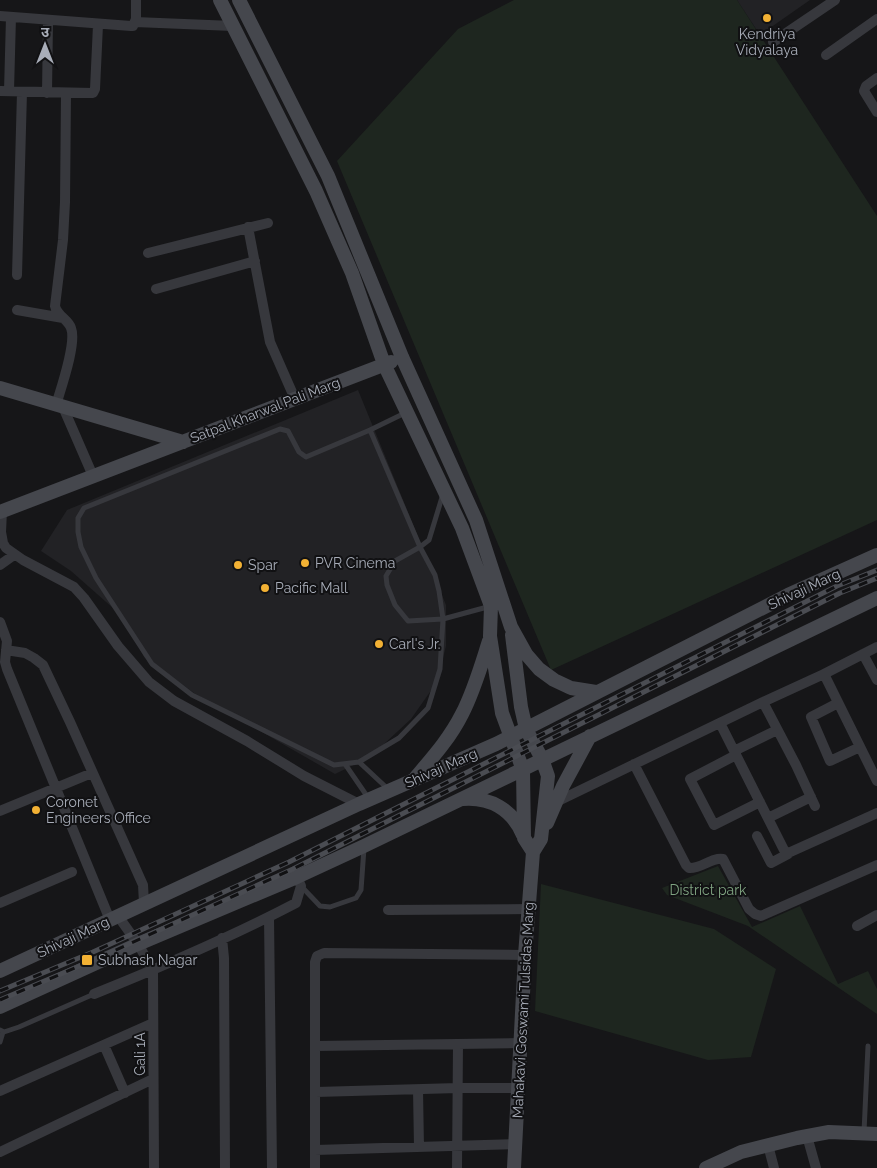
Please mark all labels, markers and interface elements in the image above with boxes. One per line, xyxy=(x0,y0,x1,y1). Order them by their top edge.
marker: Kendriya Vidyalaya xyxy=(761,12,773,24)
north arrow xyxy=(20,20,70,70)
text: उ xyxy=(41,24,50,40)
place label: Kendriya Vidyalaya xyxy=(736,26,798,58)
street label: Satpal Kharwal Pali Marg xyxy=(188,374,342,446)
place label: PVR Cinema xyxy=(315,555,395,571)
place label: Spar xyxy=(248,557,278,573)
marker: PVR Cinema xyxy=(299,557,311,569)
marker: Spar xyxy=(232,559,244,571)
street label: Shivaji Marg xyxy=(765,565,843,613)
place label: Pacific Mall xyxy=(275,580,348,596)
marker: Pacific Mall xyxy=(259,582,271,594)
place label: Carl's Jr. xyxy=(389,636,440,652)
marker: Carl's Jr. xyxy=(373,638,385,650)
street label: Shivaji Marg xyxy=(402,745,480,791)
place label: Coronet Engineers Office xyxy=(46,794,151,826)
marker: Coronet Engineers Office xyxy=(30,804,42,816)
park label: District park xyxy=(669,882,747,898)
street label: Mahakavi Goswami Tulsidas Marg xyxy=(509,901,537,1119)
street label: Shivaji Marg xyxy=(34,913,112,961)
place label: Subhash Nagar xyxy=(98,952,197,968)
marker: Subhash Nagar xyxy=(80,953,94,967)
street label: Gali 1A xyxy=(132,1032,148,1076)

